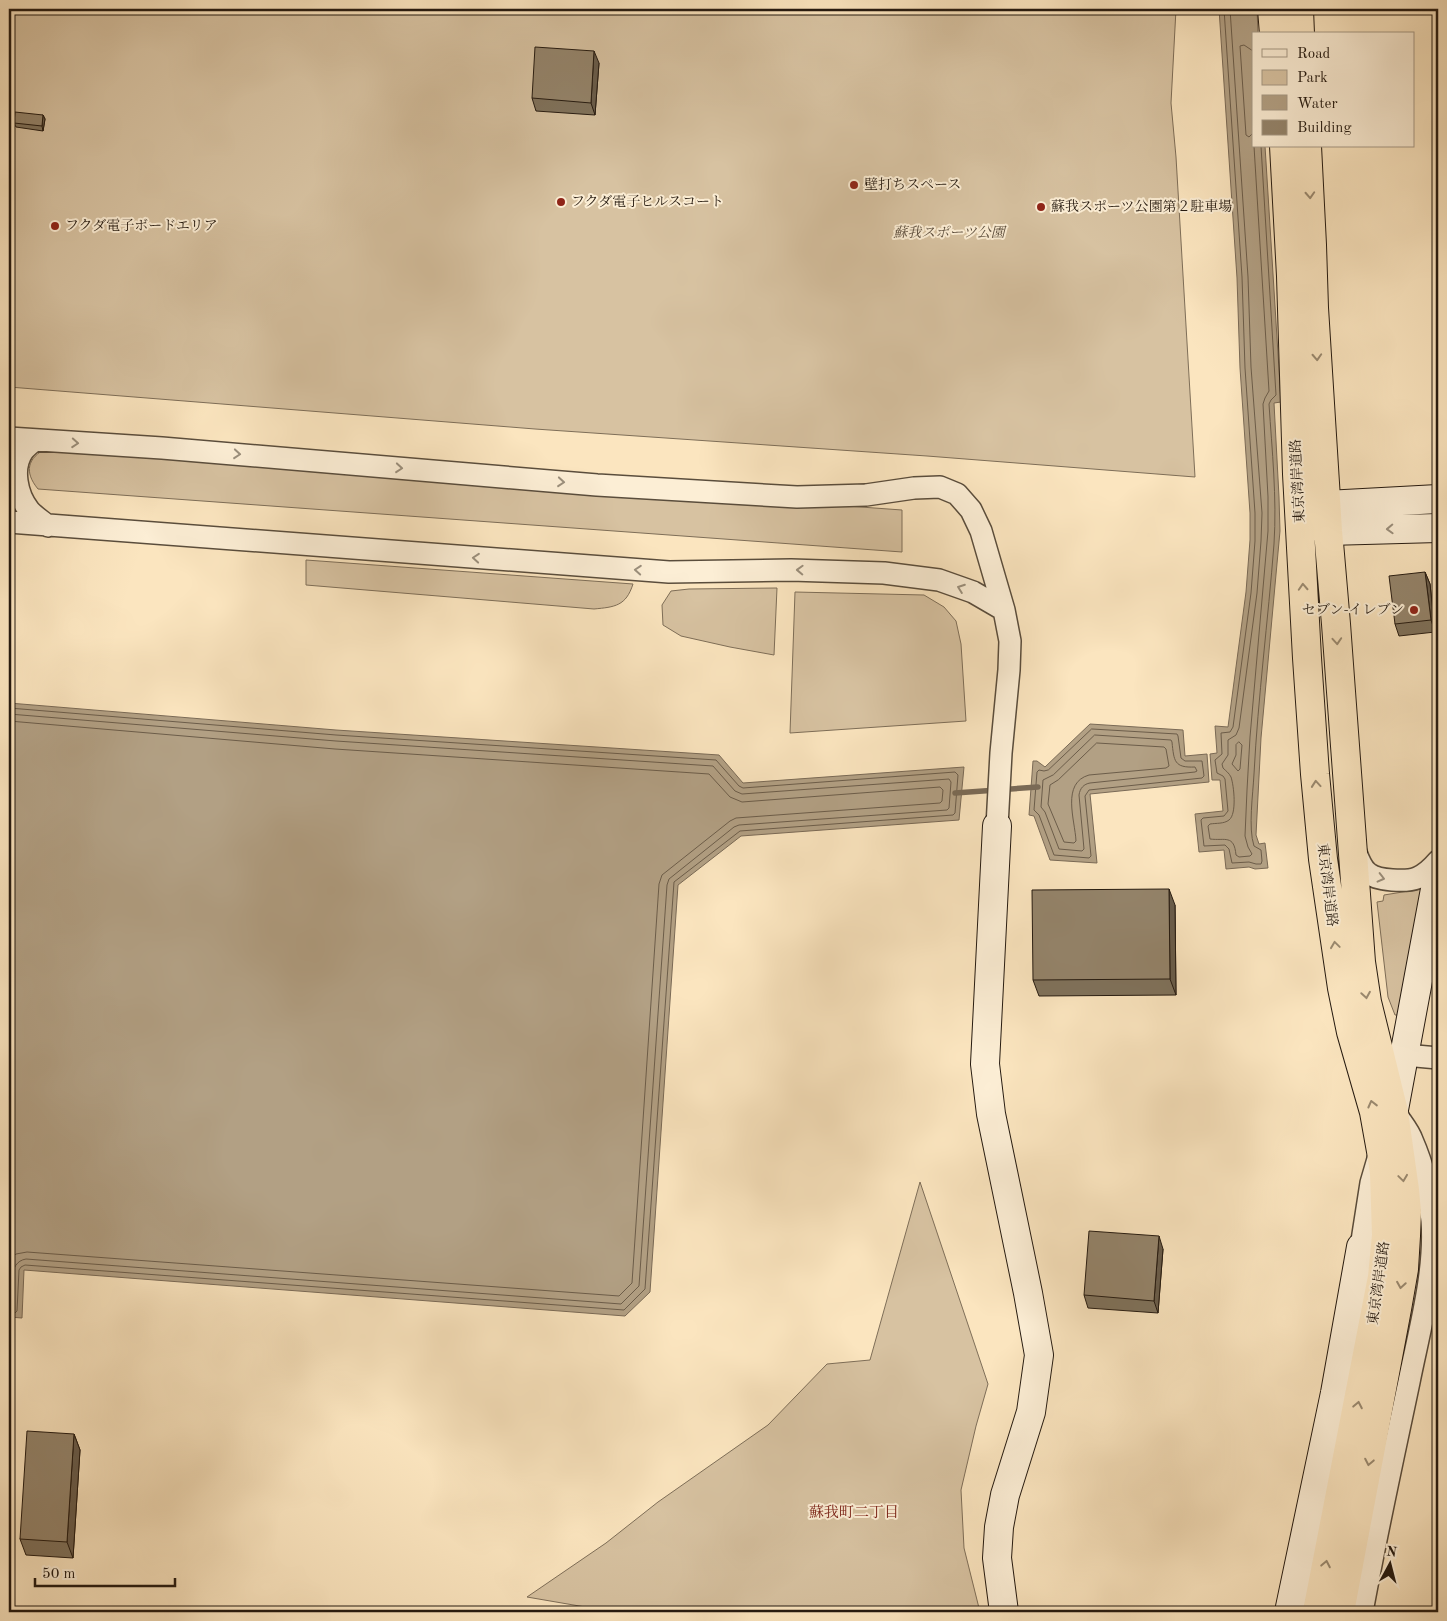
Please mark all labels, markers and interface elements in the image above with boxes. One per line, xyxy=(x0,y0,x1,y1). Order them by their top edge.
legend xyxy=(1252,32,1414,148)
text: Road xyxy=(1297,47,1331,62)
text: Park xyxy=(1297,71,1328,86)
text: Water xyxy=(1297,97,1338,112)
text: Building xyxy=(1297,121,1352,136)
place label: 壁打ちスペース xyxy=(864,177,961,192)
marker: 壁打ちスペース xyxy=(848,179,860,191)
one-way arrow xyxy=(1304,191,1315,199)
place label: フクダ電子ヒルスコート xyxy=(571,194,724,209)
marker: フクダ電子ヒルスコート xyxy=(555,196,567,208)
place label: 蘇我スポーツ公園第２駐車場 xyxy=(1051,199,1232,214)
marker: 蘇我スポーツ公園第２駐車場 xyxy=(1035,201,1047,213)
place label: フクダ電子ボードエリア xyxy=(65,218,218,233)
marker: フクダ電子ボードエリア xyxy=(49,220,61,232)
park label: 蘇我スポーツ公園 xyxy=(893,225,1007,240)
one-way arrow xyxy=(1311,354,1322,362)
one-way arrow xyxy=(71,437,79,448)
street label: 東京湾岸道路 xyxy=(1288,439,1307,523)
one-way arrow xyxy=(233,449,241,460)
one-way arrow xyxy=(395,462,403,473)
one-way arrow xyxy=(557,476,565,487)
one-way arrow xyxy=(1385,524,1393,534)
one-way arrow xyxy=(471,552,479,563)
one-way arrow xyxy=(633,564,641,575)
one-way arrow xyxy=(796,565,804,575)
one-way arrow xyxy=(1297,583,1308,591)
one-way arrow xyxy=(957,584,966,594)
place label: セブン-イレブン xyxy=(1302,602,1404,617)
marker: セブン-イレブン xyxy=(1408,604,1420,616)
one-way arrow xyxy=(1332,638,1343,646)
one-way arrow xyxy=(1311,780,1322,788)
street label: 東京湾岸道路 xyxy=(1315,842,1340,928)
one-way arrow xyxy=(1377,872,1385,882)
one-way arrow xyxy=(1330,941,1341,949)
one-way arrow xyxy=(1360,992,1371,1000)
one-way arrow xyxy=(1367,1099,1378,1108)
one-way arrow xyxy=(1397,1174,1408,1182)
street label: 東京湾岸道路 xyxy=(1365,1240,1392,1326)
one-way arrow xyxy=(1397,1281,1407,1289)
one-way arrow xyxy=(1352,1401,1362,1409)
one-way arrow xyxy=(1364,1458,1375,1466)
district label: 蘇我町二丁目 xyxy=(809,1504,899,1521)
north arrow xyxy=(1364,1538,1414,1588)
text: N xyxy=(1385,1544,1398,1560)
scale bar xyxy=(35,1556,175,1588)
one-way arrow xyxy=(1321,1560,1331,1569)
text: 50 m xyxy=(42,1567,76,1582)

